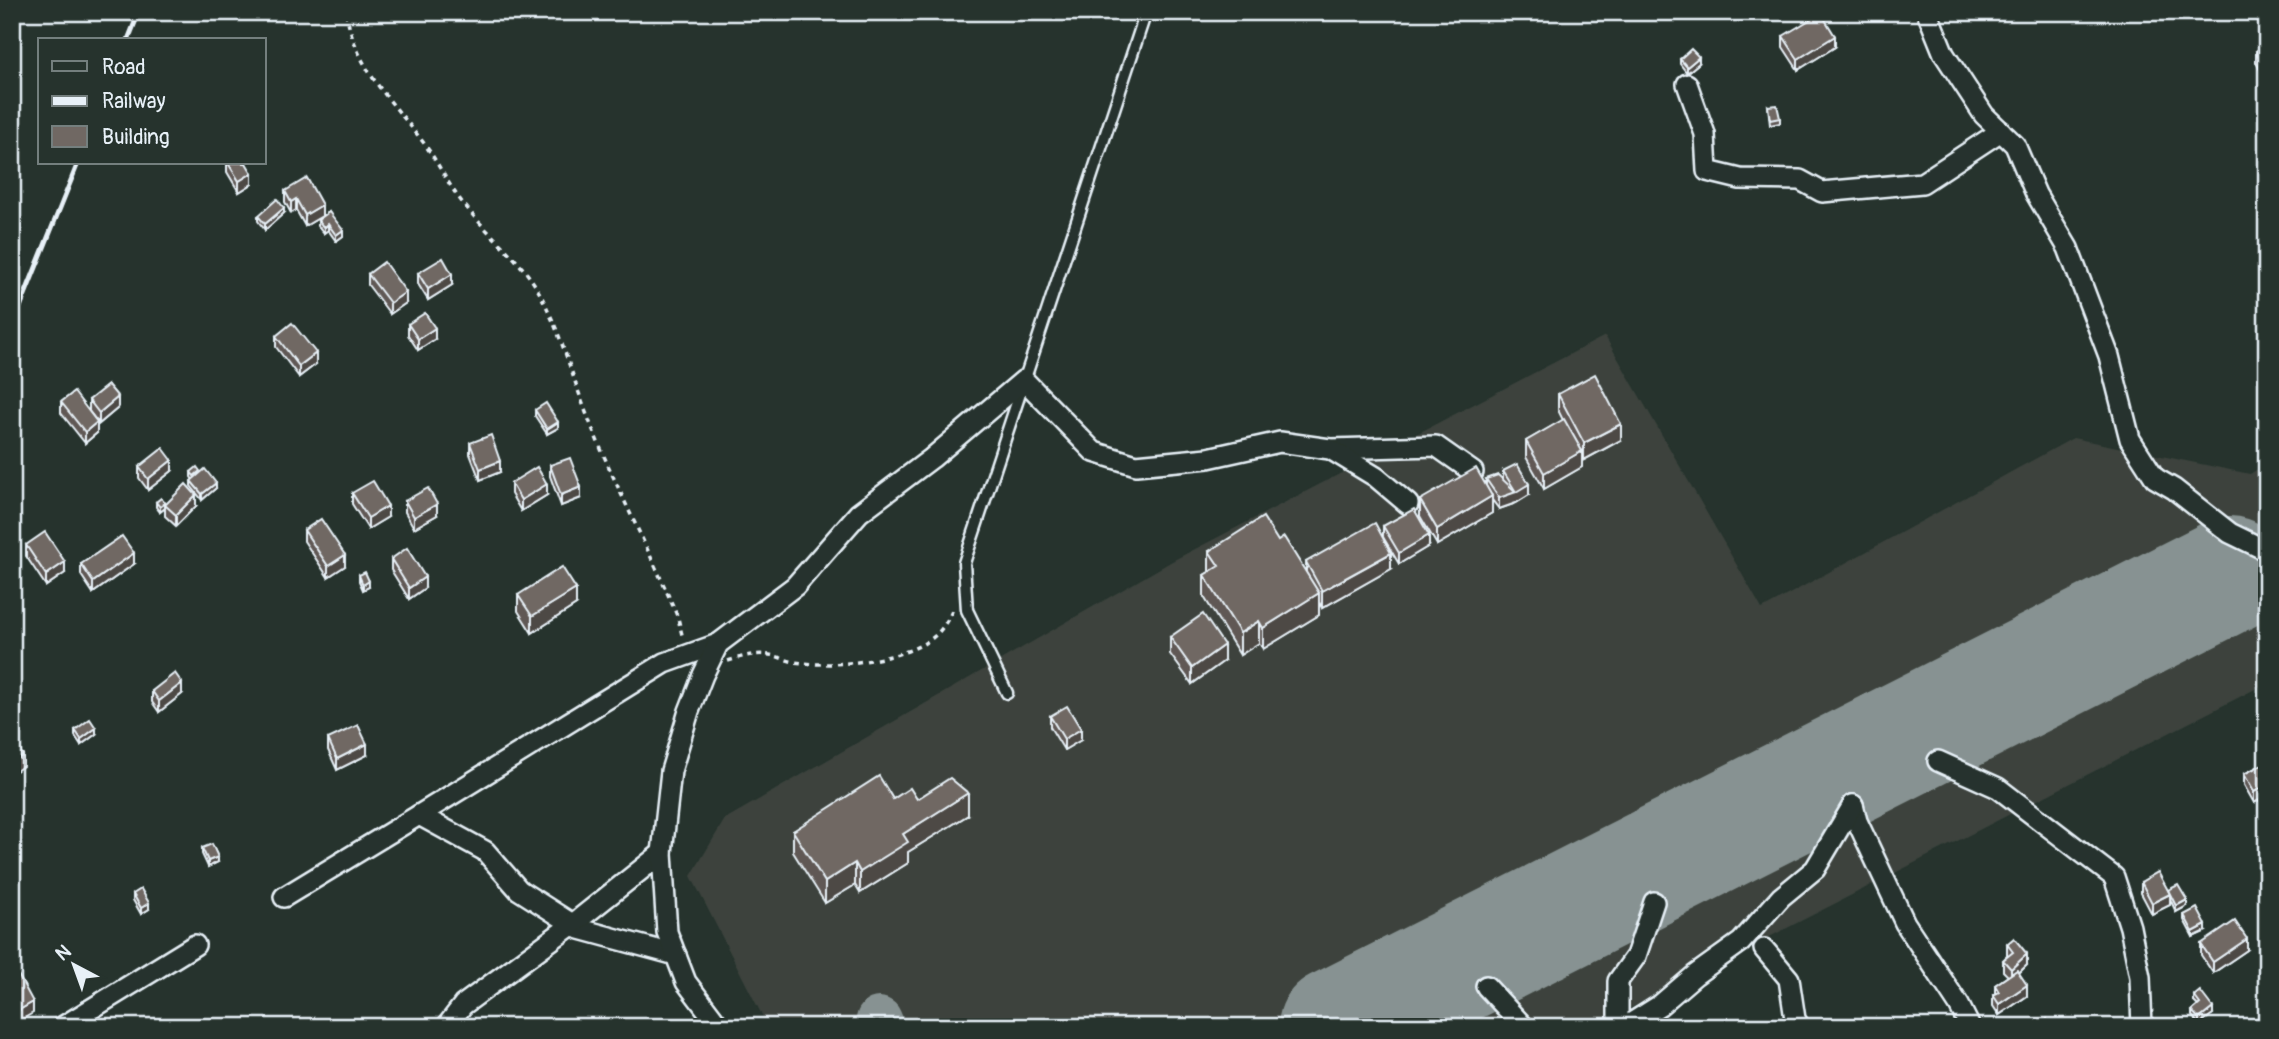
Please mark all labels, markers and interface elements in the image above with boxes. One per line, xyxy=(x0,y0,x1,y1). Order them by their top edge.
legend xyxy=(38,38,266,164)
text: Road xyxy=(102,54,146,81)
text: Railway xyxy=(102,88,166,115)
text: Building xyxy=(102,124,169,151)
north arrow xyxy=(38,930,108,1000)
text: N xyxy=(51,940,76,966)

